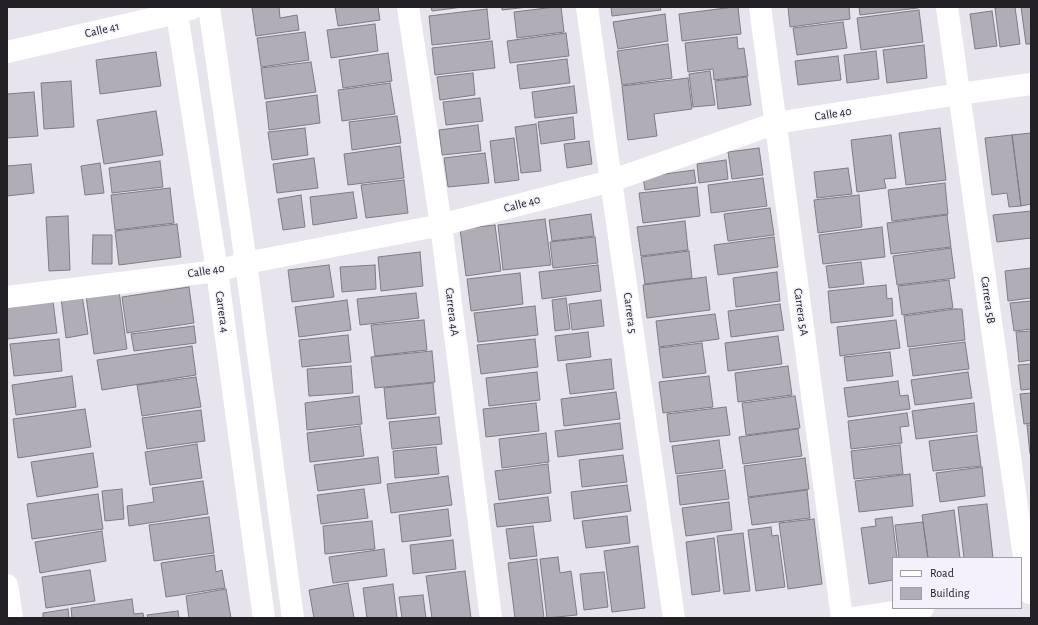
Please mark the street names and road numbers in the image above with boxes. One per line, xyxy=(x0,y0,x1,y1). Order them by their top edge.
street label: Calle 41 xyxy=(83,19,121,41)
street label: Calle 40 xyxy=(813,104,853,124)
street label: Calle 40 xyxy=(502,192,542,216)
street label: Calle 40 xyxy=(186,261,226,281)
street label: Carrera 5B xyxy=(978,275,998,325)
street label: Carrera 4A xyxy=(442,287,462,337)
street label: Carrera 5A xyxy=(791,287,811,337)
street label: Carrera 4 xyxy=(212,290,232,334)
street label: Carrera 5 xyxy=(620,292,640,334)

